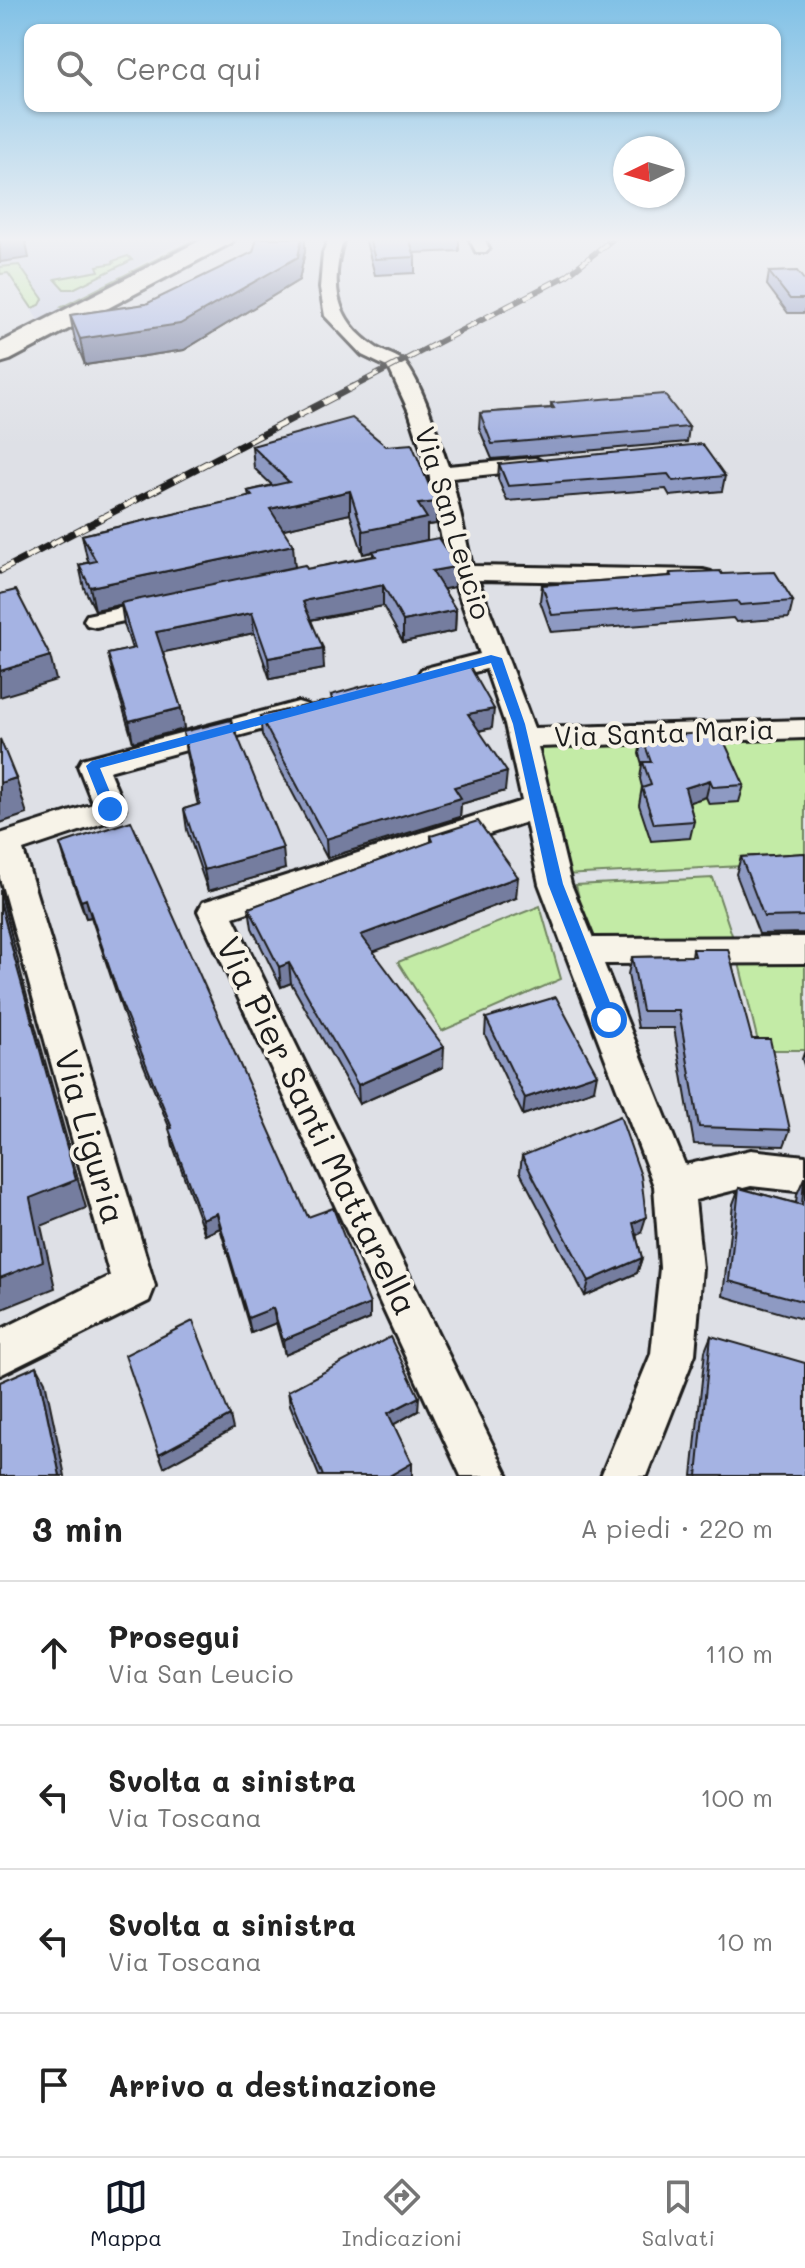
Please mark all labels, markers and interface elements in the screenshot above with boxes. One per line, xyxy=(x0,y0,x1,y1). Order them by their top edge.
search box xyxy=(24,24,781,112)
icon: search xyxy=(52,46,96,90)
text: Cerca qui xyxy=(116,48,262,88)
north arrow xyxy=(613,136,685,208)
street label: Via San Leucio xyxy=(408,422,500,623)
street label: Via Santa Maria xyxy=(553,710,775,754)
route end xyxy=(92,791,128,827)
street label: Via Pier Santi Mattarella xyxy=(207,929,430,1322)
route start xyxy=(591,1002,627,1038)
street label: Via Liguria xyxy=(45,1044,138,1229)
text: 3 min xyxy=(32,1506,123,1551)
text: A piedi · 220 m xyxy=(580,1511,773,1545)
text: Prosegui xyxy=(108,1616,241,1656)
icon: ahead xyxy=(32,1631,76,1675)
text: 110 m xyxy=(705,1636,773,1670)
text: Via San Leucio xyxy=(108,1656,293,1690)
text: Svolta a sinistra xyxy=(108,1760,356,1800)
icon: left xyxy=(32,1775,76,1819)
text: 100 m xyxy=(700,1780,773,1814)
text: Via Toscana xyxy=(108,1800,262,1834)
text: Svolta a sinistra xyxy=(108,1904,356,1944)
icon: left xyxy=(32,1919,76,1963)
text: 10 m xyxy=(716,1924,773,1958)
text: Via Toscana xyxy=(108,1944,262,1978)
icon: arrive xyxy=(32,2063,76,2107)
text: Arrivo a destinazione xyxy=(108,2065,436,2105)
tab: Mappa xyxy=(90,2175,162,2252)
tab: Indicazioni xyxy=(342,2175,462,2252)
tab: Salvati xyxy=(642,2175,715,2252)

